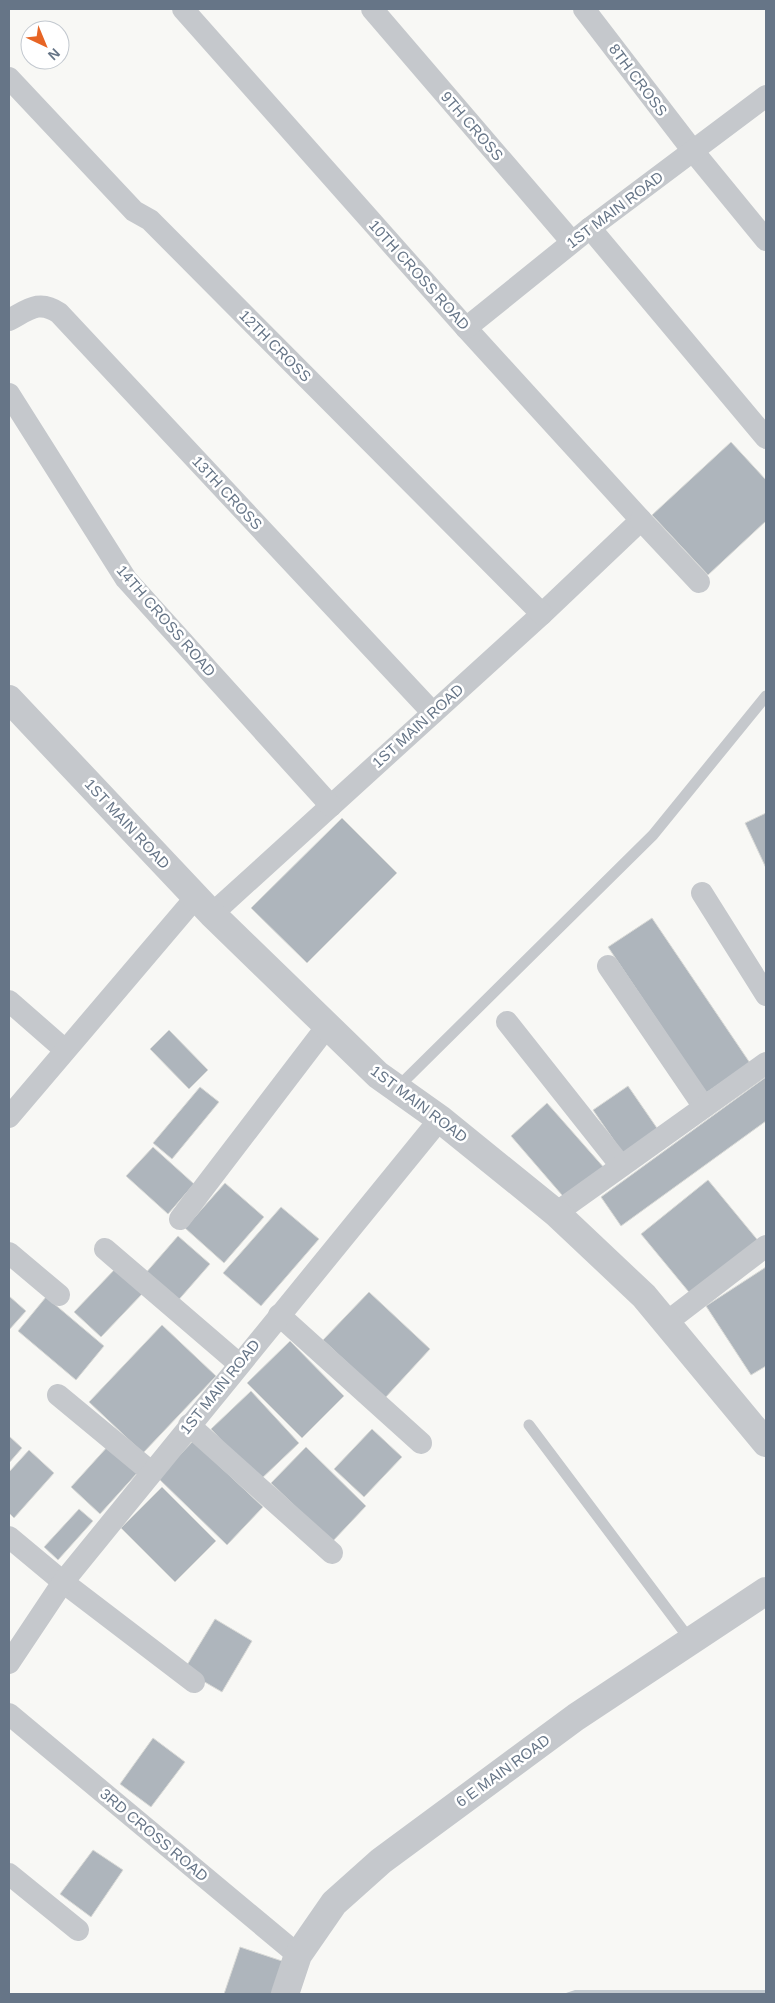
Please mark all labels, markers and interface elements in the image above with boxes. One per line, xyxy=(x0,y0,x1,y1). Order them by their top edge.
north arrow xyxy=(20,20,70,70)
street label: 8TH CROSS xyxy=(606,40,671,119)
text: N xyxy=(45,45,63,64)
street label: 9TH CROSS xyxy=(438,88,507,164)
street label: 1ST MAIN ROAD xyxy=(563,168,666,251)
street label: 10TH CROSS ROAD xyxy=(366,216,473,333)
street label: 12TH CROSS xyxy=(236,306,315,385)
street label: 13TH CROSS xyxy=(189,452,266,533)
street label: 14TH CROSS ROAD xyxy=(113,562,219,680)
street label: 1ST MAIN ROAD xyxy=(369,680,467,771)
street label: 1ST MAIN ROAD xyxy=(81,775,173,872)
street label: 1ST MAIN ROAD xyxy=(368,1062,471,1146)
street label: 1ST MAIN ROAD xyxy=(176,1336,263,1437)
street label: 6 E MAIN ROAD xyxy=(453,1731,553,1810)
street label: 3RD CROSS ROAD xyxy=(97,1785,212,1885)

